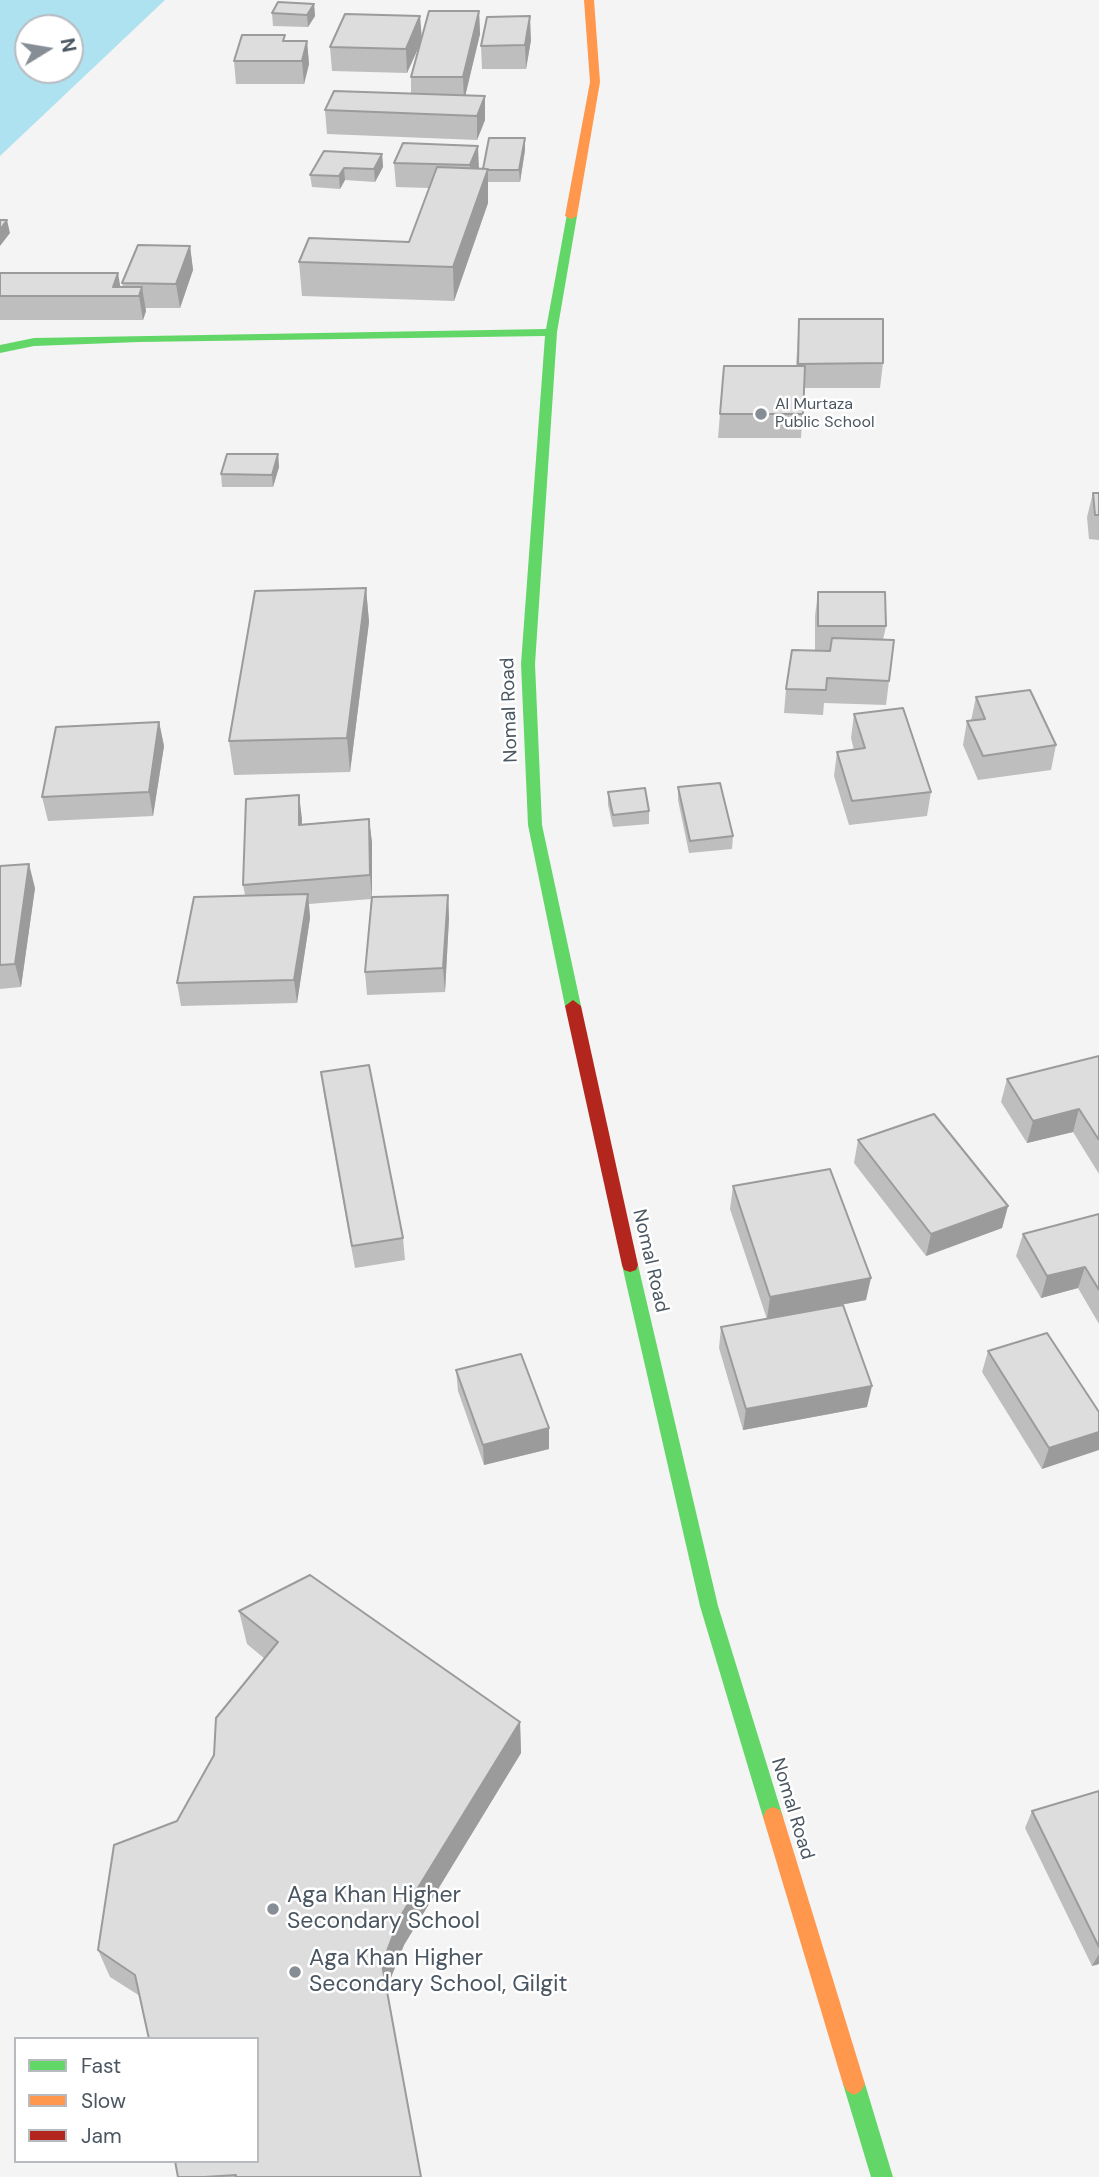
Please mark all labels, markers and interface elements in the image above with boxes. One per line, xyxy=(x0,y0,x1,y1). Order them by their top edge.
north arrow xyxy=(14,14,84,84)
text: N xyxy=(55,36,82,54)
place label: Al Murtaza Public School xyxy=(775,395,874,433)
marker: Al Murtaza Public School xyxy=(753,406,769,422)
street label: Nomal Road xyxy=(497,657,523,763)
street label: Nomal Road xyxy=(627,1207,673,1315)
street label: Nomal Road xyxy=(766,1755,818,1863)
place label: Aga Khan Higher Secondary School xyxy=(287,1882,480,1936)
marker: Aga Khan Higher Secondary School xyxy=(265,1901,281,1917)
place label: Aga Khan Higher Secondary School, Gilgit xyxy=(309,1945,568,1999)
marker: Aga Khan Higher Secondary School, Gilgit xyxy=(287,1964,303,1980)
legend xyxy=(14,2037,259,2163)
text: Fast xyxy=(81,2052,121,2080)
text: Slow xyxy=(81,2087,126,2115)
text: Jam xyxy=(81,2122,122,2150)

